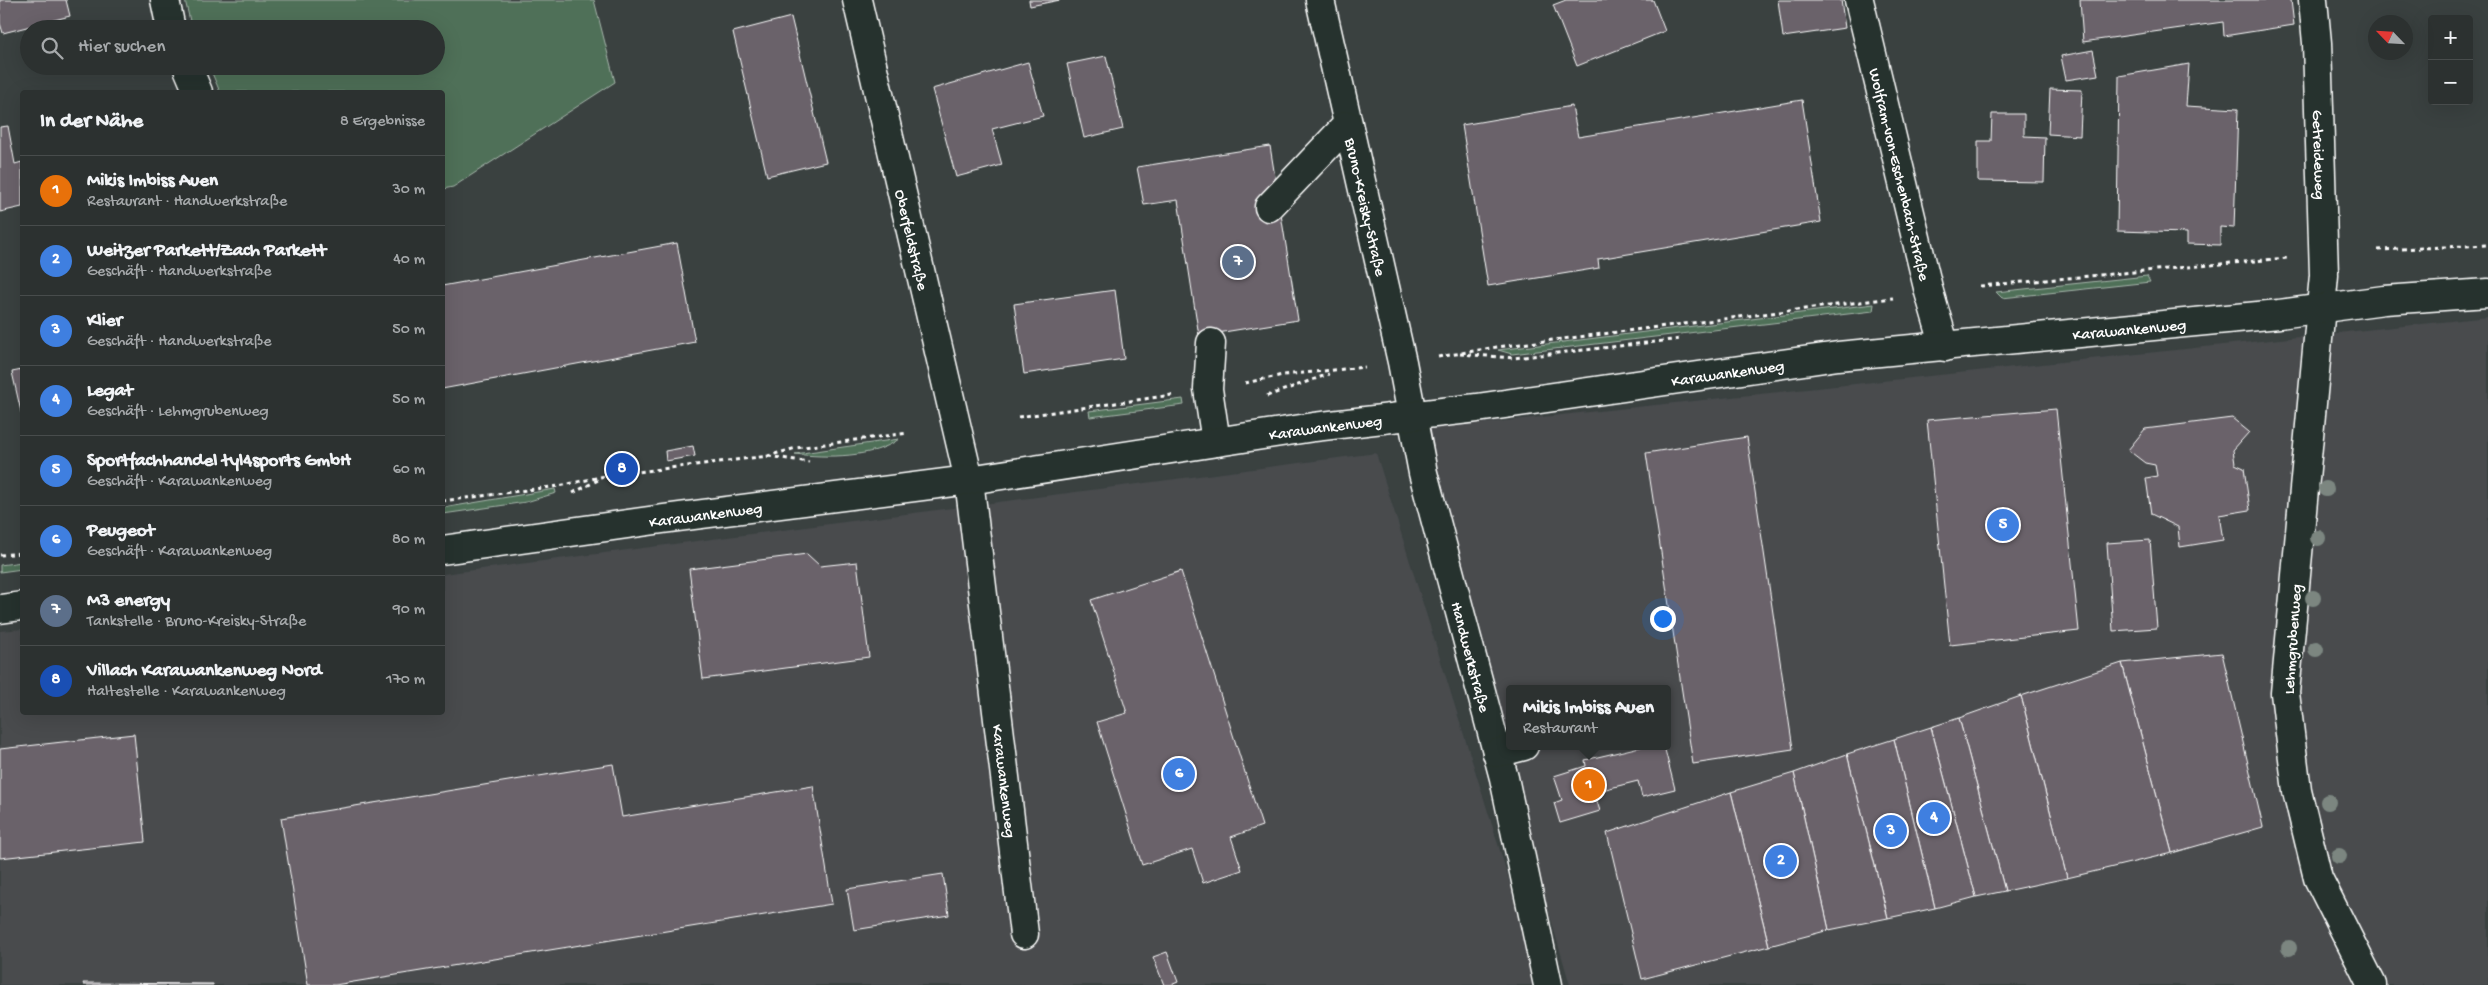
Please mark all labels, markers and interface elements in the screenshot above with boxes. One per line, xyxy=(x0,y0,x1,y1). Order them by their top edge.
north arrow xyxy=(2368,15,2413,60)
map controls xyxy=(2428,15,2473,105)
button: + xyxy=(2428,15,2473,60)
search box xyxy=(20,20,445,75)
icon: search xyxy=(38,34,66,62)
text: Hier suchen xyxy=(78,36,165,59)
button: − xyxy=(2428,60,2473,105)
street label: Wolfram-von-Eschenbach-Straße xyxy=(1863,67,1932,284)
text: In der Nähe xyxy=(40,110,143,135)
street label: Getreideweg xyxy=(2306,110,2328,200)
text: 8 Ergebnisse xyxy=(340,113,425,132)
street label: Bruno-Kreisky-Straße xyxy=(1338,136,1388,279)
text: Mikis Imbiss Auen xyxy=(87,170,218,193)
text: 1 xyxy=(53,181,59,200)
text: 30 m xyxy=(392,181,425,200)
street label: Oberfeldstraße xyxy=(889,188,931,293)
text: Restaurant · Handwerkstraße xyxy=(87,193,287,212)
text: Weitzer Parkett/Zach Parkett xyxy=(87,240,326,263)
pin: 7 xyxy=(1222,243,1254,281)
text: 2 xyxy=(52,251,60,270)
text: 40 m xyxy=(393,251,425,270)
text: Geschäft · Handwerkstraße xyxy=(87,263,272,282)
text: Klier xyxy=(87,310,122,333)
street label: Karawankenweg xyxy=(2072,317,2187,347)
text: 3 xyxy=(52,321,60,340)
text: 50 m xyxy=(392,321,425,340)
text: Geschäft · Handwerkstraße xyxy=(87,333,272,352)
street label: Karawankenweg xyxy=(1670,358,1786,393)
text: Legat xyxy=(87,380,133,403)
text: 4 xyxy=(52,391,60,410)
text: 50 m xyxy=(392,391,425,410)
text: Geschäft · Lehmgrubenweg xyxy=(87,403,269,422)
street label: Karawankenweg xyxy=(1268,413,1383,447)
text: Sportfachhandel tyl4sports GmbH xyxy=(87,450,351,473)
pin: 8 xyxy=(606,450,638,488)
text: 5 xyxy=(52,461,60,480)
text: 60 m xyxy=(393,461,425,480)
text: Geschäft · Karawankenweg xyxy=(87,473,272,492)
street label: Karawankenweg xyxy=(648,500,764,534)
pin: 5 xyxy=(1987,506,2019,544)
text: Peugeot xyxy=(87,520,154,543)
text: 6 xyxy=(52,531,60,550)
text: 80 m xyxy=(392,531,425,550)
text: Geschäft · Karawankenweg xyxy=(87,543,272,562)
street label: Lehmgrubenweg xyxy=(2281,584,2308,695)
text: M3 energy xyxy=(87,590,170,613)
street label: Handwerkstraße xyxy=(1445,600,1492,715)
text: 7 xyxy=(52,601,60,620)
text: 90 m xyxy=(393,601,425,620)
your location xyxy=(1650,606,1676,632)
text: Tankstelle · Bruno-Kreisky-Straße xyxy=(87,613,306,632)
text: Villach Karawankenweg Nord xyxy=(87,660,322,683)
text: 8 xyxy=(52,671,60,690)
text: 170 m xyxy=(386,671,425,690)
text: Haltestelle · Karawankenweg xyxy=(87,683,286,702)
popup xyxy=(1506,685,1671,750)
text: Mikis Imbiss Auen xyxy=(1523,697,1654,720)
text: Restaurant xyxy=(1523,720,1597,739)
street label: Karawankenweg xyxy=(986,724,1018,839)
pin: 6 xyxy=(1163,755,1195,793)
pin: 1 xyxy=(1573,766,1605,804)
pin: 4 xyxy=(1918,799,1950,837)
pin: 3 xyxy=(1875,812,1907,850)
pin: 2 xyxy=(1765,842,1797,880)

